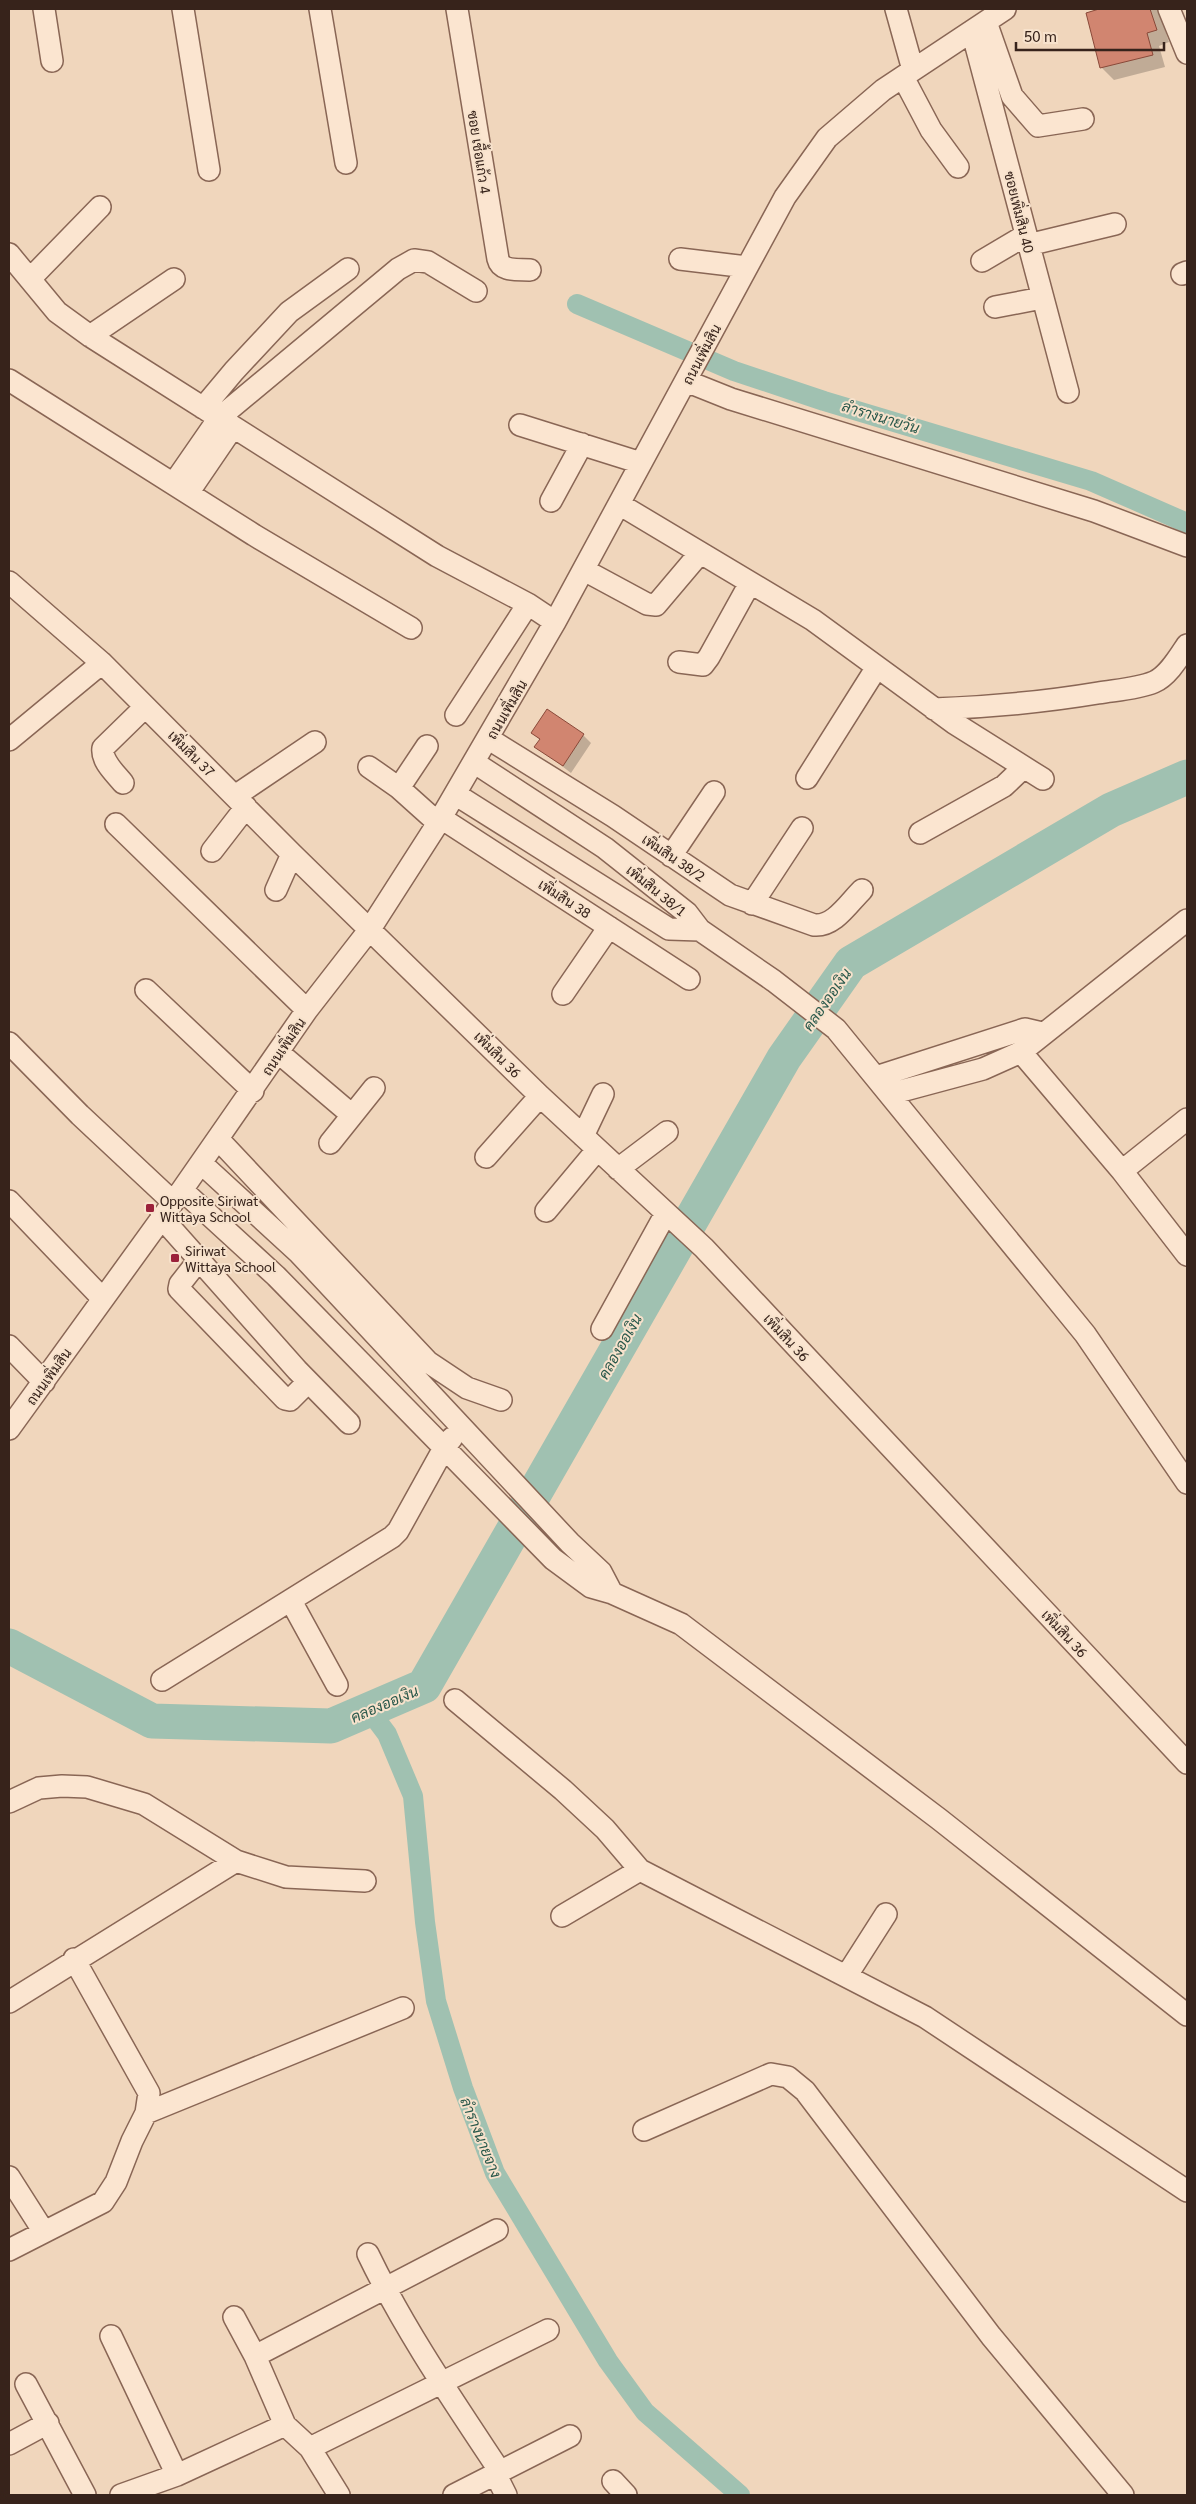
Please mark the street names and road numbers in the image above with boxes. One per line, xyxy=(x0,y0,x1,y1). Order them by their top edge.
street label: ซอย เชื้อแก้ว 4 xyxy=(465,109,497,195)
street label: ซอยเพิ่มสิน 40 xyxy=(1001,169,1040,255)
street label: ถนนเพิ่มสิน xyxy=(676,320,724,387)
street label: ถนนเพิ่มสิน xyxy=(481,675,530,742)
street label: เพิ่มสิน 37 xyxy=(165,725,220,780)
street label: เพิ่มสิน 38/2 xyxy=(639,828,710,885)
street label: เพิ่มสิน 38/1 xyxy=(623,859,692,920)
street label: เพิ่มสิน 38 xyxy=(535,873,596,922)
street label: ถนนเพิ่มสิน xyxy=(256,1013,309,1078)
street label: เพิ่มสิน 36 xyxy=(471,1026,526,1081)
street label: เพิ่มสิน 36 xyxy=(760,1308,815,1365)
street label: ถนนเพิ่มสิน xyxy=(20,1343,75,1408)
street label: เพิ่มสิน 36 xyxy=(1038,1604,1093,1661)

